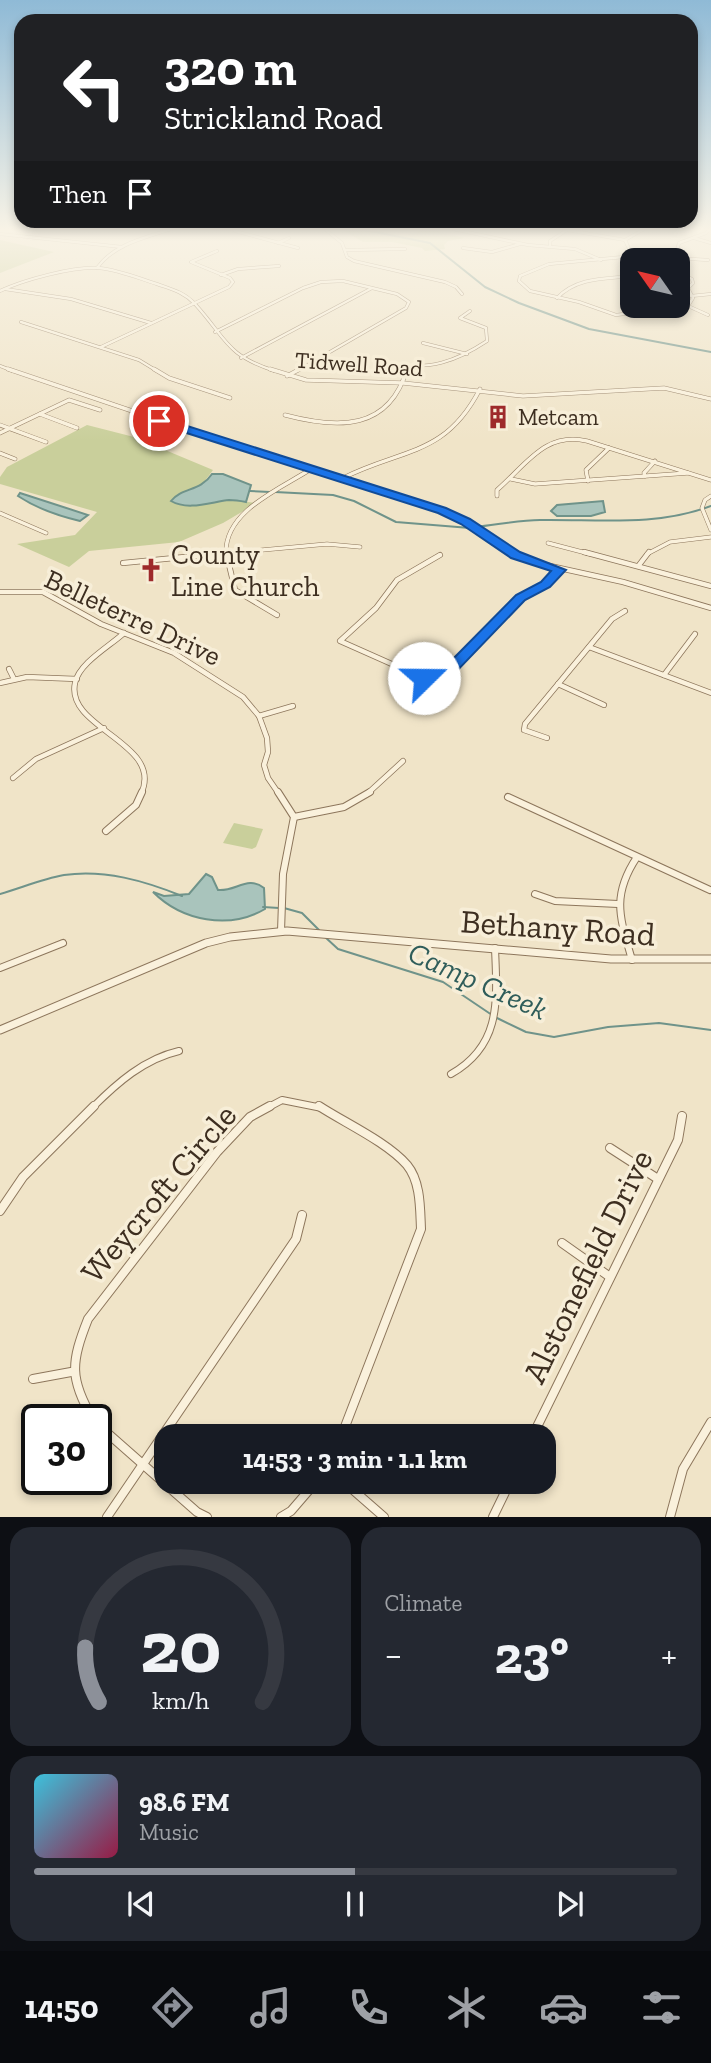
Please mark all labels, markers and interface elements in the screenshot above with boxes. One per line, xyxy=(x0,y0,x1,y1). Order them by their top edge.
text: 320 m xyxy=(164,39,297,98)
icon: left xyxy=(49,42,140,133)
text: Strickland Road xyxy=(164,99,383,137)
icon: arrive xyxy=(121,175,159,213)
text: Then xyxy=(49,178,107,210)
north arrow xyxy=(620,248,690,318)
map controls xyxy=(620,248,690,318)
street label: Tidwell Road xyxy=(294,346,424,382)
pin xyxy=(129,391,189,451)
icon: arrive xyxy=(140,402,178,440)
building icon: Metcam xyxy=(484,403,512,431)
place label: Metcam xyxy=(518,403,599,431)
place label: County Line Church xyxy=(171,538,320,603)
church icon: County Line Church xyxy=(137,556,165,584)
street label: Belleterre Drive xyxy=(39,562,226,673)
position arrow xyxy=(387,641,461,715)
street label: Bethany Road xyxy=(459,901,656,954)
water label: Camp Creek xyxy=(403,934,553,1028)
street label: Weycroft Circle xyxy=(72,1096,244,1290)
street label: Alstonefield Drive xyxy=(514,1143,661,1389)
speed limit sign: 30 xyxy=(21,1404,112,1495)
text: 14:53 · 3 min · 1.1 km xyxy=(243,1443,467,1475)
text: Climate xyxy=(385,1589,462,1617)
text: 20 xyxy=(140,1604,221,1692)
text: 23° xyxy=(494,1624,569,1686)
text: − xyxy=(385,1632,402,1678)
text: + xyxy=(661,1632,677,1678)
text: km/h xyxy=(152,1685,209,1715)
text: 98.6 FM xyxy=(139,1786,229,1818)
text: Music xyxy=(139,1818,199,1846)
icon: previous xyxy=(122,1885,160,1923)
icon: pause xyxy=(336,1885,374,1923)
icon: next xyxy=(551,1885,589,1923)
icon: directions xyxy=(148,1983,197,2032)
icon: music xyxy=(246,1983,295,2032)
icon: phone xyxy=(344,1983,393,2032)
icon: climate xyxy=(442,1983,491,2032)
icon: car xyxy=(539,1983,588,2032)
icon: filters xyxy=(637,1983,686,2032)
text: 14:50 xyxy=(24,1988,99,2026)

